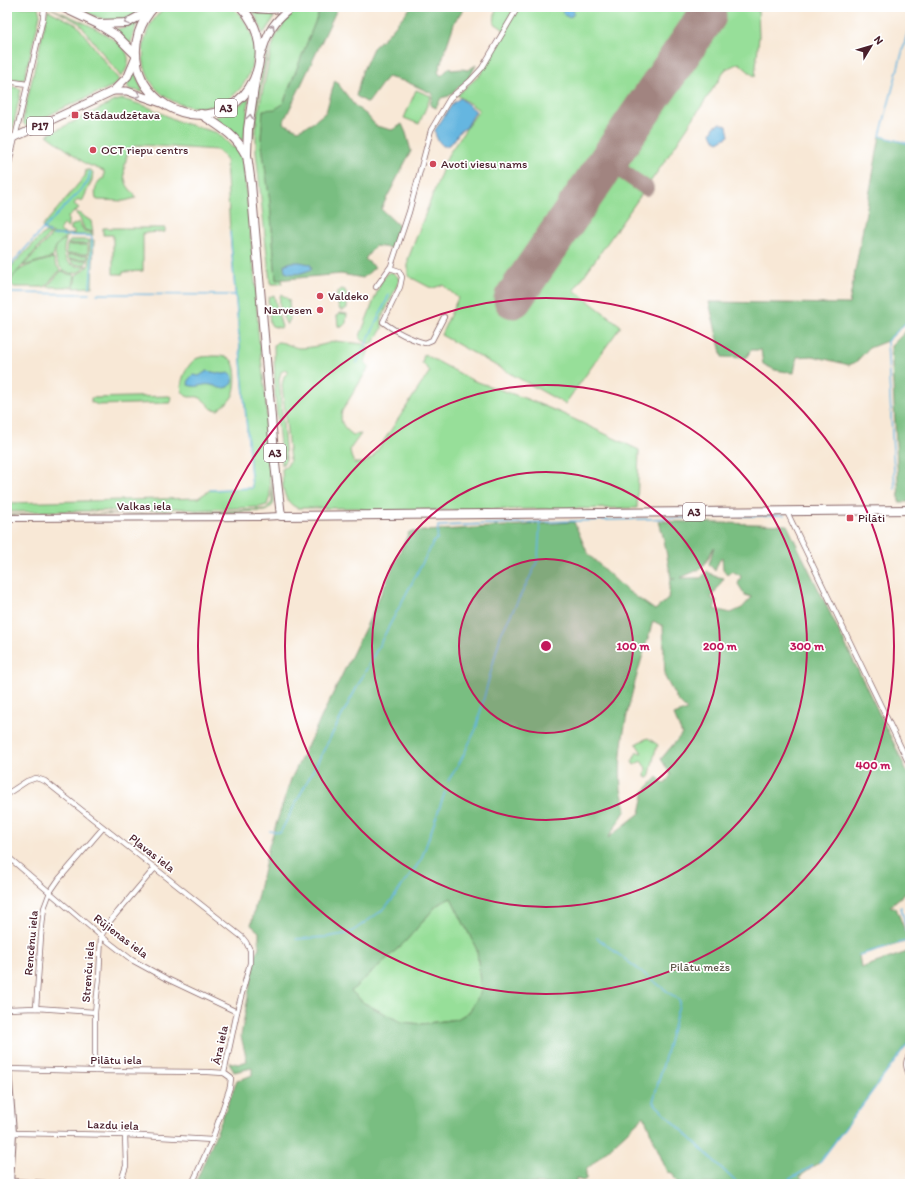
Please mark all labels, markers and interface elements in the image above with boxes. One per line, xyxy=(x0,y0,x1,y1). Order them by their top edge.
one-way arrow xyxy=(123,17,130,26)
one-way arrow xyxy=(267,24,275,31)
north arrow xyxy=(851,26,891,66)
text: N xyxy=(871,33,886,47)
one-way arrow xyxy=(135,90,142,98)
road number: A3 xyxy=(215,99,237,117)
place label: Stādaudzētava xyxy=(83,108,161,122)
marker: Stādaudzētava xyxy=(70,110,80,120)
one-way arrow xyxy=(245,114,254,120)
road number: P17 xyxy=(27,117,53,135)
place label: OCT riepu centrs xyxy=(101,143,188,157)
marker: OCT riepu centrs xyxy=(88,145,98,155)
place label: Avoti viesu nams xyxy=(441,157,527,171)
marker: Avoti viesu nams xyxy=(428,159,438,169)
place label: Valdeko xyxy=(328,289,369,303)
marker: Valdeko xyxy=(315,291,325,301)
place label: Narvesen xyxy=(264,303,312,317)
marker: Narvesen xyxy=(315,305,325,315)
road number: A3 xyxy=(264,444,286,462)
street label: Valkas iela xyxy=(117,499,171,513)
road number: A3 xyxy=(683,503,705,521)
place label: Pilāti xyxy=(858,511,885,525)
marker: Pilāti xyxy=(845,513,855,523)
centre of rings xyxy=(539,639,553,653)
text: 100 m xyxy=(616,639,650,653)
text: 200 m xyxy=(703,639,738,653)
text: 300 m xyxy=(790,639,825,653)
text: 400 m xyxy=(856,758,891,772)
street label: Pļavas iela xyxy=(126,831,178,875)
street label: Rencēnu iela xyxy=(21,910,41,976)
street label: Rūjienas iela xyxy=(91,911,152,962)
street label: Strenču iela xyxy=(79,941,97,1003)
park label: Pilātu mežs xyxy=(670,960,730,974)
street label: Āra iela xyxy=(209,1023,231,1066)
street label: Pilātu iela xyxy=(90,1053,142,1067)
street label: Lazdu iela xyxy=(87,1117,139,1133)

